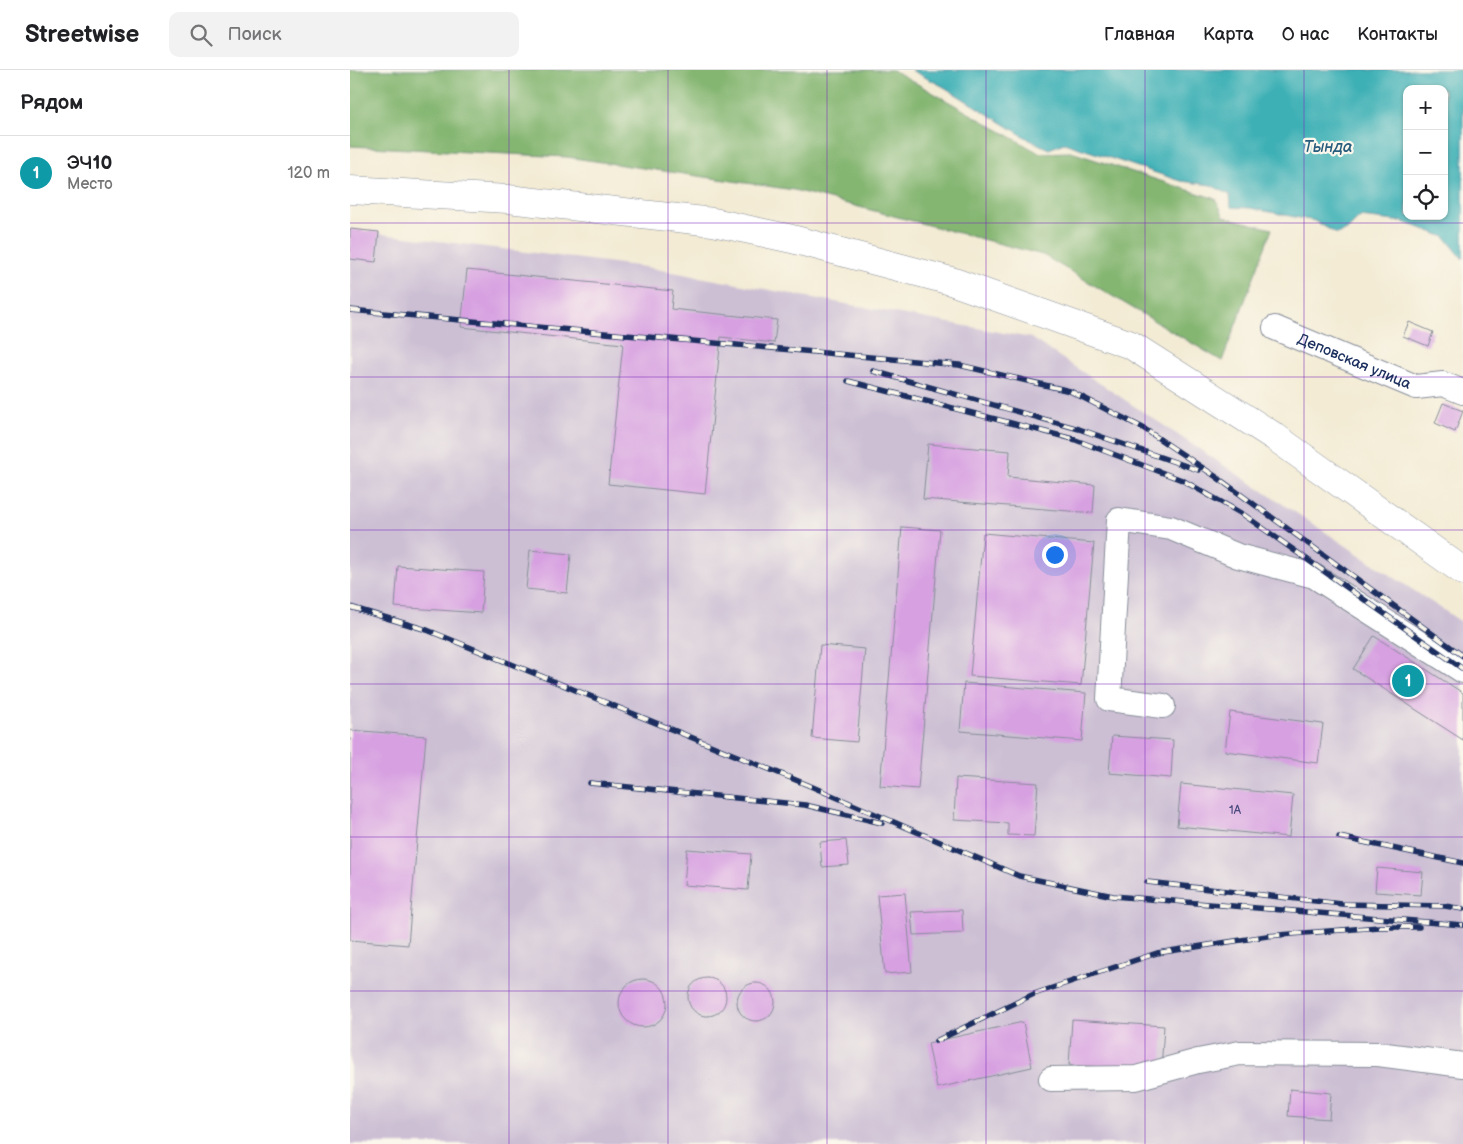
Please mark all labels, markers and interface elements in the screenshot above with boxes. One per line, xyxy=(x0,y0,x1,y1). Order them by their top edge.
search box xyxy=(169,12,519,57)
text: Streetwise xyxy=(25,20,139,49)
icon: search xyxy=(187,21,215,49)
text: Поиск xyxy=(227,23,282,46)
text: Главная xyxy=(1104,24,1175,45)
text: Карта xyxy=(1203,24,1254,45)
text: О нас xyxy=(1282,24,1329,45)
text: Контакты xyxy=(1357,24,1438,45)
map controls xyxy=(1403,85,1448,220)
button: + xyxy=(1403,85,1448,130)
text: Рядом xyxy=(20,90,83,115)
button: − xyxy=(1403,130,1448,175)
water label: Тында xyxy=(1303,138,1353,157)
text: ЭЧ10 xyxy=(67,152,112,175)
text: 1 xyxy=(33,164,39,183)
text: 120 m xyxy=(287,164,330,183)
text: Место xyxy=(67,175,113,194)
button: locate xyxy=(1403,175,1448,220)
street label: Деповская улица xyxy=(1295,329,1414,394)
your location xyxy=(1042,542,1068,568)
pin: 1 xyxy=(1392,662,1424,700)
house number: 1А xyxy=(1229,803,1242,818)

